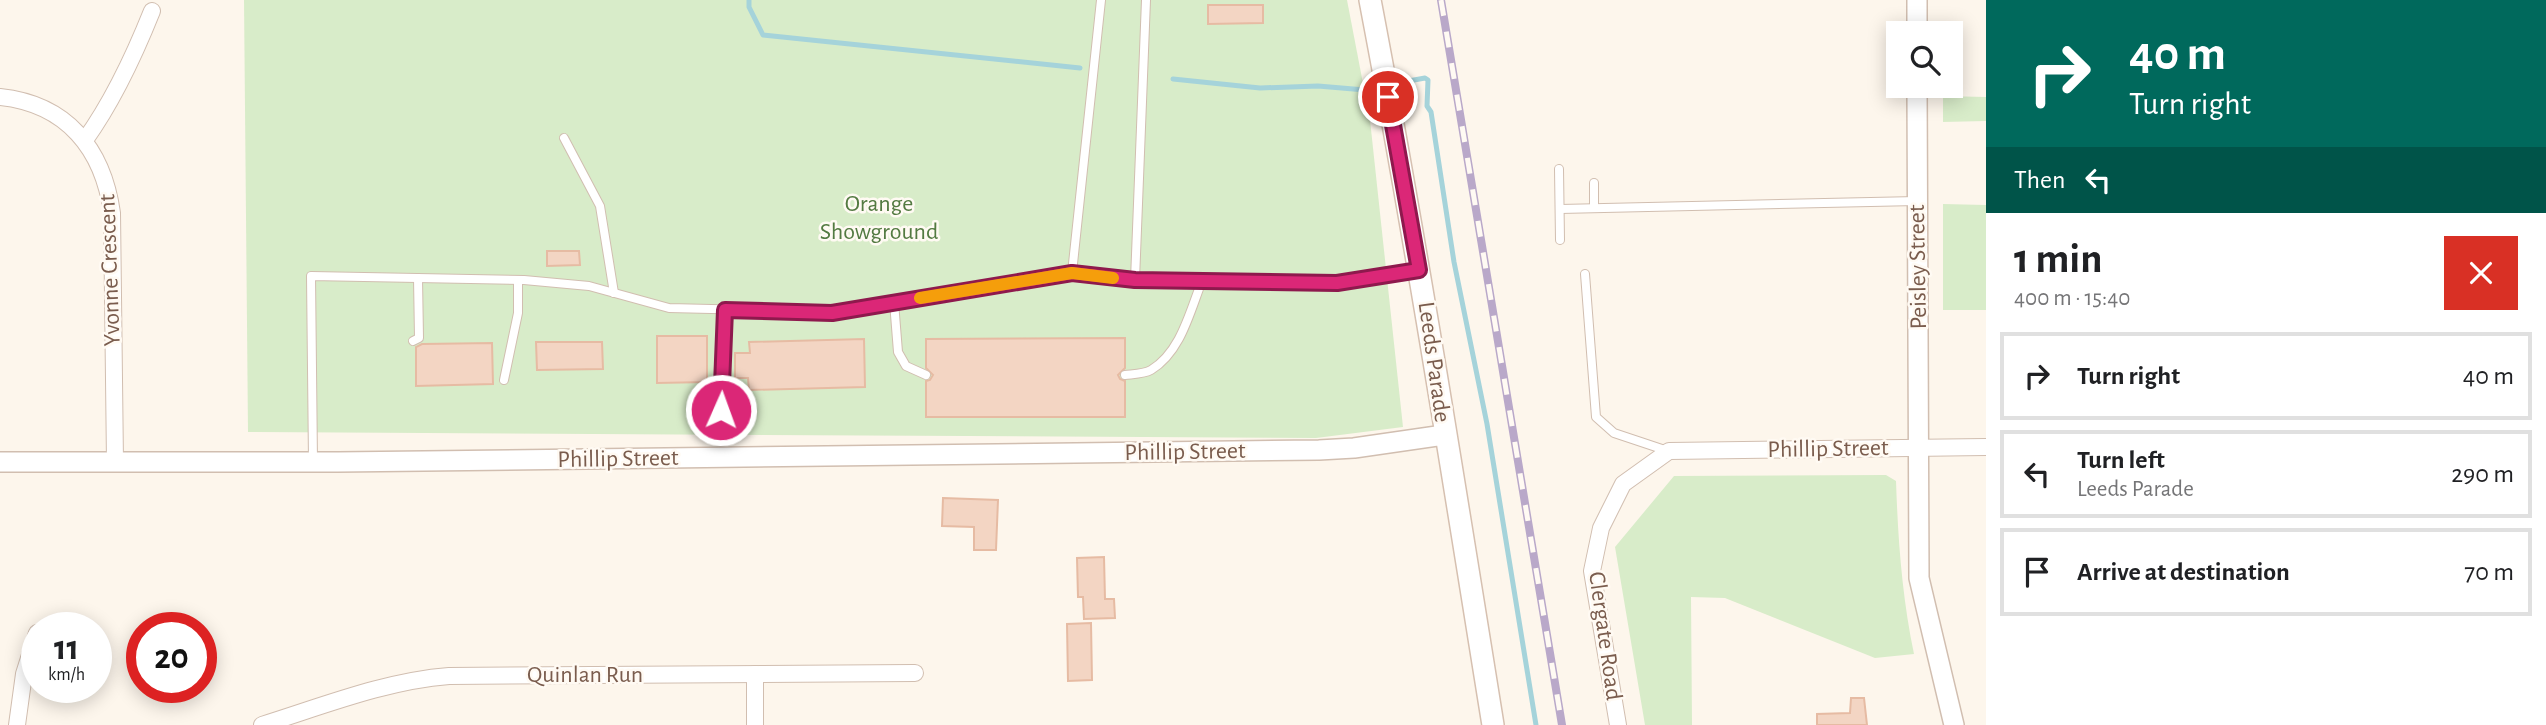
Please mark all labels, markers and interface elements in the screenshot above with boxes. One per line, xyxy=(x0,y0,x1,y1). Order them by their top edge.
map controls xyxy=(1886,21,1963,98)
button: search xyxy=(1886,21,1963,98)
icon: right xyxy=(2014,28,2105,119)
text: 40 m xyxy=(2129,30,2226,79)
pin xyxy=(1358,67,1418,127)
icon: arrive xyxy=(1369,78,1407,116)
text: Turn right xyxy=(2129,88,2251,120)
icon: left xyxy=(2079,161,2117,199)
text: Then xyxy=(2014,167,2065,193)
park label: Orange Showground xyxy=(820,192,938,244)
street label: Yvonne Crescent xyxy=(95,193,125,347)
street label: Peisley Street xyxy=(1905,204,1931,330)
button: close xyxy=(2444,236,2518,310)
text: 1 min xyxy=(2014,238,2103,280)
text: 400 m · 15:40 xyxy=(2014,287,2130,310)
street label: Leeds Parade xyxy=(1414,300,1454,424)
icon: right xyxy=(2018,357,2056,395)
text: Turn right xyxy=(2077,363,2180,389)
text: 40 m xyxy=(2463,363,2514,389)
position arrow xyxy=(684,373,758,447)
street label: Phillip Street xyxy=(1767,436,1889,462)
street label: Phillip Street xyxy=(1124,439,1246,465)
street label: Phillip Street xyxy=(557,446,679,472)
text: Turn left xyxy=(2077,447,2165,473)
icon: left xyxy=(2018,455,2056,493)
text: 290 m xyxy=(2451,461,2514,487)
text: Leeds Parade xyxy=(2077,478,2194,501)
icon: arrive xyxy=(2018,553,2056,591)
text: Arrive at destination xyxy=(2077,559,2290,585)
text: 70 m xyxy=(2464,559,2514,585)
street label: Clergate Road xyxy=(1584,570,1626,702)
speed limit sign: 20 xyxy=(126,612,217,703)
text: 11 xyxy=(54,631,79,666)
street label: Quinlan Run xyxy=(527,663,643,687)
text: km/h xyxy=(48,666,85,684)

